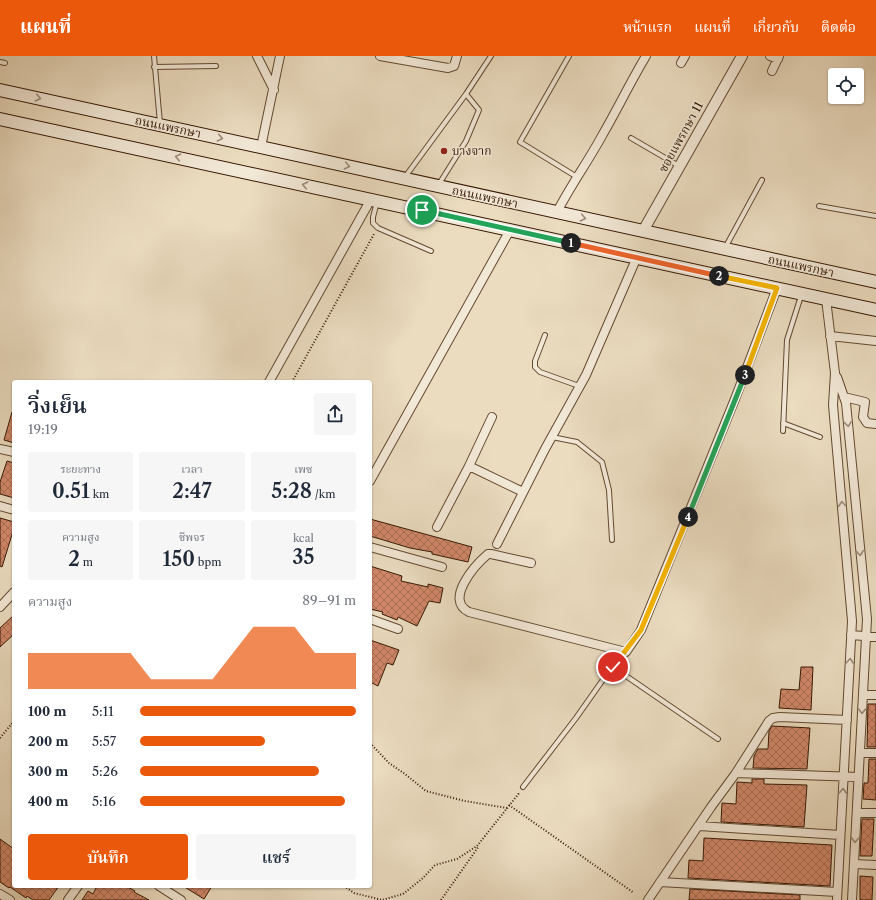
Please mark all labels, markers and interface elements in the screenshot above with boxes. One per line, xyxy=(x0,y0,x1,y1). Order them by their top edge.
text: แผนที่ xyxy=(20,15,71,38)
text: หน้าแรก xyxy=(623,18,672,36)
text: แผนที่ xyxy=(694,18,731,36)
text: เกี่ยวกับ xyxy=(753,18,799,36)
text: ติดต่อ xyxy=(821,18,856,36)
map controls xyxy=(828,68,864,104)
button: locate xyxy=(828,68,864,104)
one-way arrow xyxy=(35,94,41,102)
street label: ซอยแพรกษา 11 xyxy=(655,99,706,175)
street label: ถนนแพรกษา xyxy=(134,112,202,141)
one-way arrow xyxy=(217,134,223,142)
place label: บางจาก xyxy=(452,143,492,158)
marker: บางจาก xyxy=(439,146,449,156)
one-way arrow xyxy=(174,154,181,162)
one-way arrow xyxy=(343,162,350,170)
one-way arrow xyxy=(301,181,308,189)
street label: ถนนแพรกษา xyxy=(451,182,519,211)
pin xyxy=(405,193,439,227)
icon: arrive xyxy=(411,199,433,221)
one-way arrow xyxy=(580,213,586,221)
pin: 1 xyxy=(561,233,581,253)
text: 1 xyxy=(569,236,573,250)
street label: ถนนแพรกษา xyxy=(767,251,835,280)
pin: 2 xyxy=(709,266,729,286)
text: 2 xyxy=(716,269,722,283)
pin: 3 xyxy=(735,365,755,385)
text: 3 xyxy=(742,368,748,382)
text: วิ่งเย็น xyxy=(28,392,87,419)
button: share xyxy=(314,393,356,435)
text: 19:19 xyxy=(28,421,58,437)
one-way arrow xyxy=(843,421,852,427)
text: ระยะทาง xyxy=(60,462,101,476)
text: เวลา xyxy=(181,462,203,476)
text: เพซ xyxy=(294,462,313,476)
text: 0.51 xyxy=(52,479,90,503)
text: 2:47 xyxy=(172,479,212,503)
text: 5:28 xyxy=(271,479,312,503)
text: km xyxy=(90,487,109,501)
text: /km xyxy=(312,487,335,501)
one-way arrow xyxy=(837,501,846,507)
pin: 4 xyxy=(678,507,698,527)
text: 4 xyxy=(685,510,691,524)
text: ความสูง xyxy=(62,530,99,544)
text: ชีพจร xyxy=(179,530,205,544)
text: kcal xyxy=(293,531,314,545)
text: 35 xyxy=(292,545,314,569)
text: 2 xyxy=(68,547,80,571)
text: 150 xyxy=(162,547,195,571)
one-way arrow xyxy=(856,550,865,556)
text: m xyxy=(80,555,93,569)
text: bpm xyxy=(195,555,222,569)
text: 89–91 m xyxy=(302,592,356,608)
text: ความสูง xyxy=(28,593,72,609)
pin xyxy=(596,650,630,684)
icon: check xyxy=(602,656,624,678)
one-way arrow xyxy=(845,658,854,664)
text: 100 m xyxy=(28,703,67,719)
text: 5:11 xyxy=(92,703,114,719)
one-way arrow xyxy=(858,708,866,714)
text: 200 m xyxy=(28,733,68,749)
text: 5:57 xyxy=(92,733,116,749)
text: 300 m xyxy=(28,763,68,779)
text: 5:26 xyxy=(92,763,118,779)
one-way arrow xyxy=(839,788,847,794)
text: 400 m xyxy=(28,793,68,809)
text: 5:16 xyxy=(92,793,116,809)
button: บันทึก xyxy=(28,834,188,880)
button: แชร์ xyxy=(196,834,356,880)
one-way arrow xyxy=(851,837,860,843)

